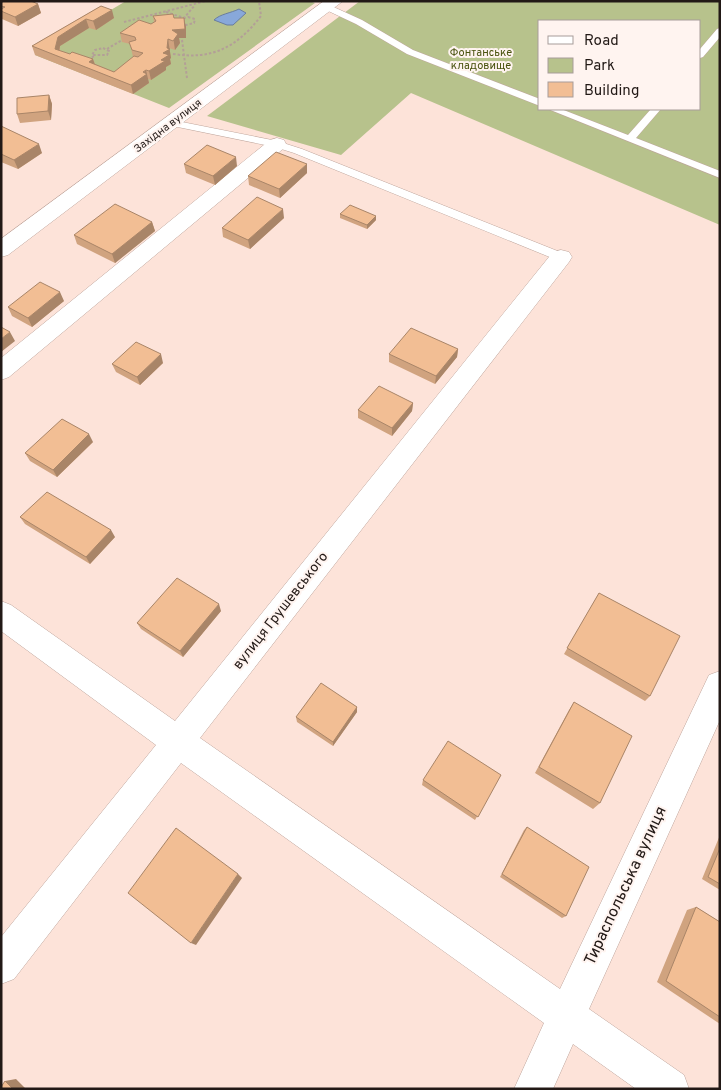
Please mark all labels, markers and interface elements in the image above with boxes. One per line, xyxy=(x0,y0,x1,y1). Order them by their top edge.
legend xyxy=(538,20,701,110)
text: Road xyxy=(584,32,619,51)
park label: Фонтанське кладовище xyxy=(450,46,512,73)
text: Park xyxy=(584,57,615,76)
text: Building xyxy=(584,82,639,101)
street label: Західна вулиця xyxy=(131,96,205,156)
street label: вулиця Грушевського xyxy=(230,549,332,673)
street label: Тираспольська вулиця xyxy=(580,804,672,968)

